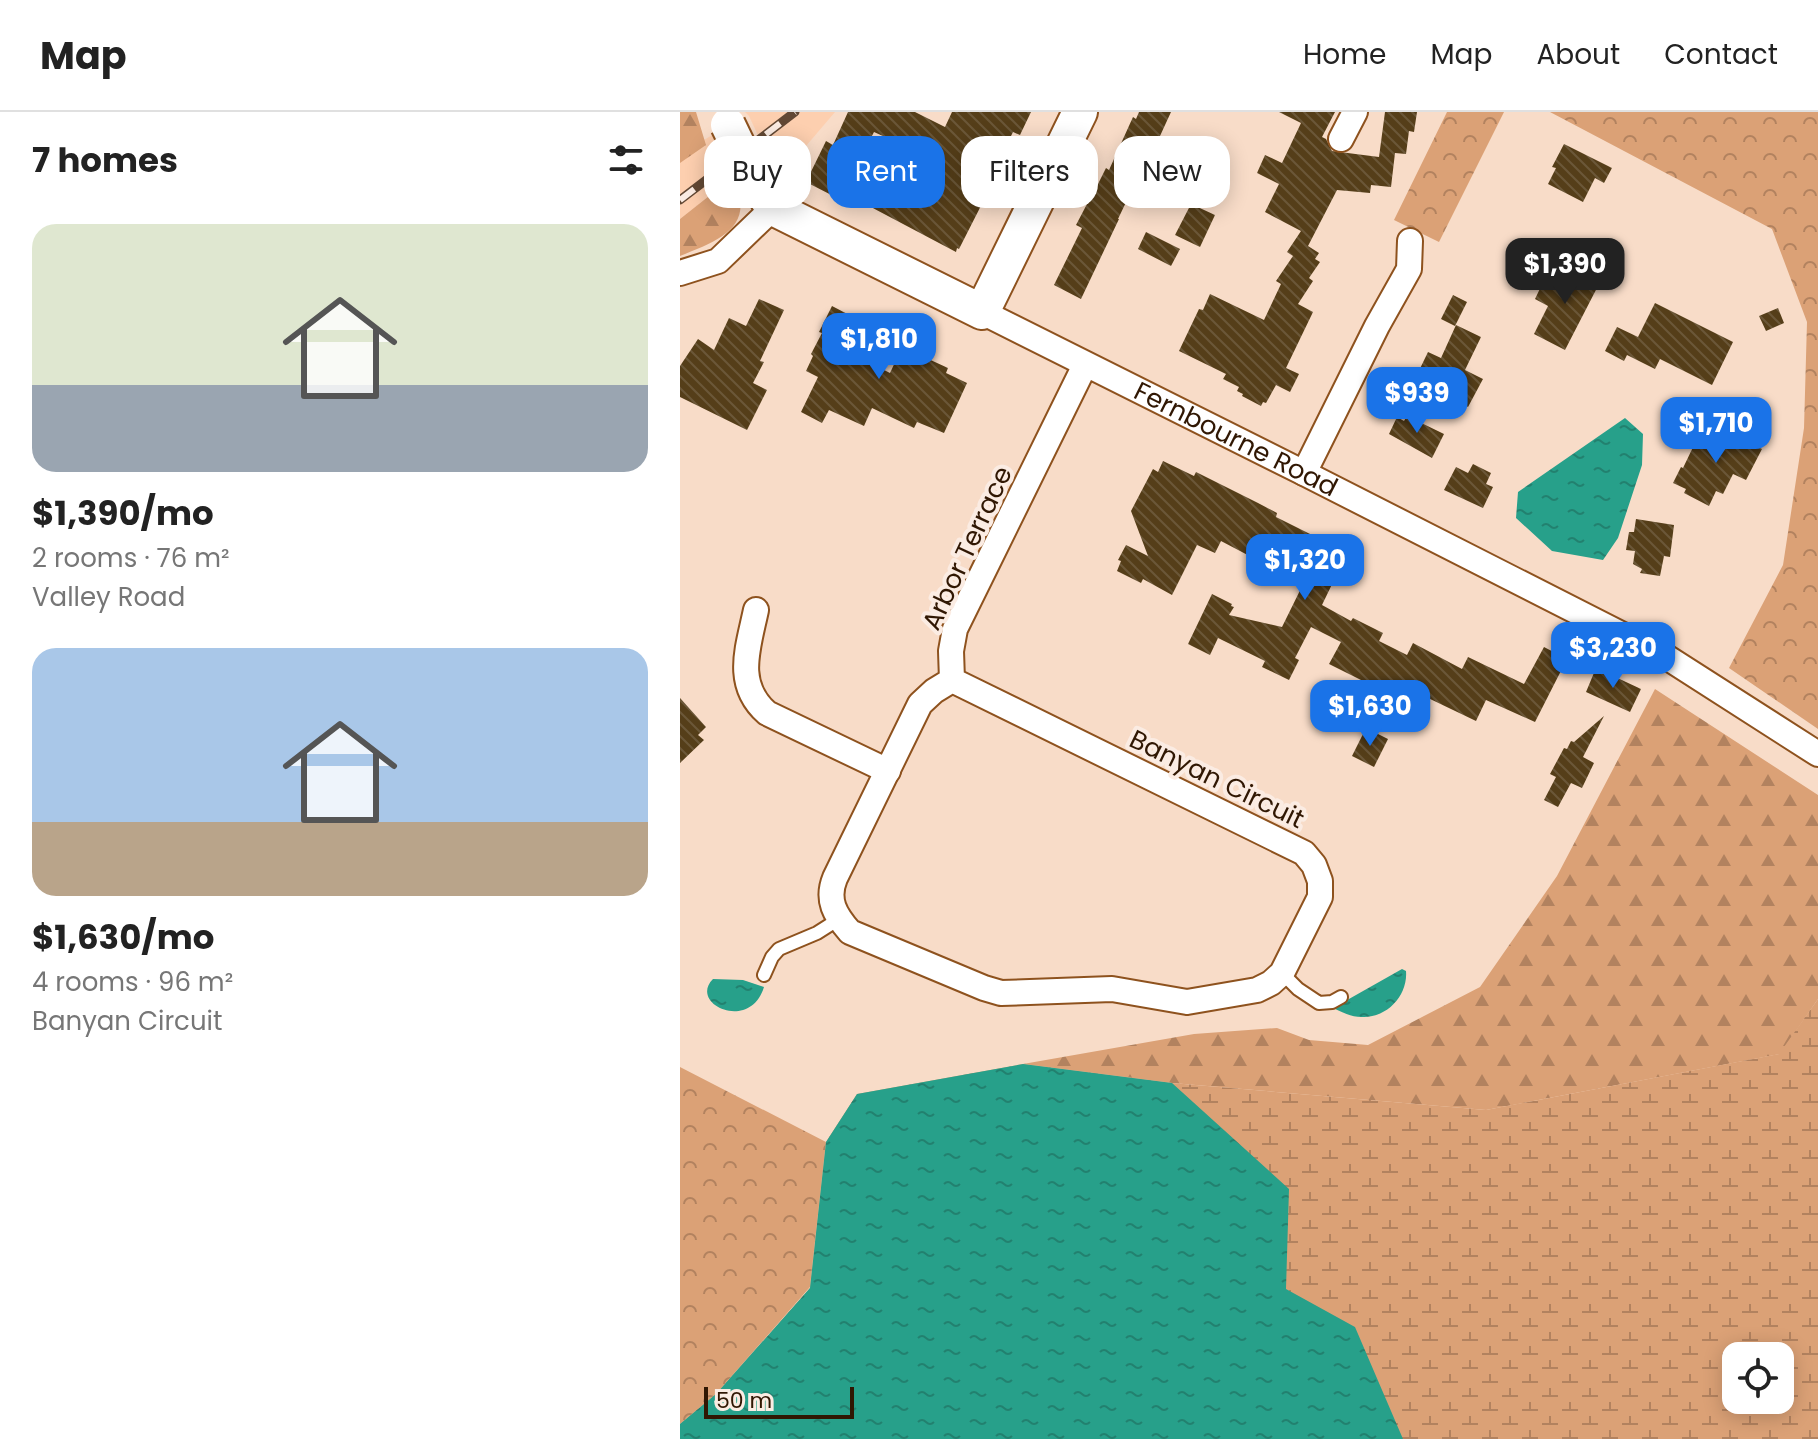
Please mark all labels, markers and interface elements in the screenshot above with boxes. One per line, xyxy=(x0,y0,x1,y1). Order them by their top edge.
text: Map xyxy=(40,29,127,82)
text: Home xyxy=(1303,35,1386,74)
text: Map xyxy=(1430,35,1492,74)
text: About xyxy=(1536,35,1620,74)
text: Contact xyxy=(1664,35,1778,74)
text: 7 homes xyxy=(32,136,178,184)
chip: Buy xyxy=(704,136,811,208)
chip: Rent xyxy=(827,136,945,208)
chip: Filters xyxy=(961,136,1098,208)
chip: New xyxy=(1114,136,1230,208)
icon: filters xyxy=(604,138,648,182)
pin: $1,390 xyxy=(1500,238,1630,306)
text: $1,390 xyxy=(1523,246,1607,282)
icon: home xyxy=(268,276,412,420)
pin: $1,810 xyxy=(814,313,944,381)
text: $1,810 xyxy=(840,321,918,357)
pin: $939 xyxy=(1370,367,1464,435)
street label: Fernbourne Road xyxy=(1128,373,1344,505)
text: $939 xyxy=(1385,375,1449,411)
pin: $1,710 xyxy=(1651,397,1781,465)
text: $1,710 xyxy=(1679,405,1753,441)
street label: Arbor Terrace xyxy=(913,460,1021,636)
text: $1,390/mo xyxy=(32,489,214,537)
pin: $1,320 xyxy=(1240,534,1370,602)
text: 2 rooms · 76 m² xyxy=(32,540,230,576)
text: $1,320 xyxy=(1264,542,1346,578)
text: Valley Road xyxy=(32,579,185,615)
pin: $3,230 xyxy=(1548,622,1678,690)
text: $3,230 xyxy=(1569,630,1657,666)
pin: $1,630 xyxy=(1305,680,1435,748)
text: $1,630 xyxy=(1328,688,1412,724)
icon: home xyxy=(268,700,412,844)
street label: Banyan Circuit xyxy=(1124,721,1310,837)
text: $1,630/mo xyxy=(32,913,214,961)
text: 4 rooms · 96 m² xyxy=(32,964,233,1000)
text: Banyan Circuit xyxy=(32,1003,222,1039)
map controls xyxy=(1722,1342,1794,1414)
button: locate xyxy=(1722,1342,1794,1414)
scale bar xyxy=(704,1383,854,1419)
text: 50 m xyxy=(716,1385,772,1416)

